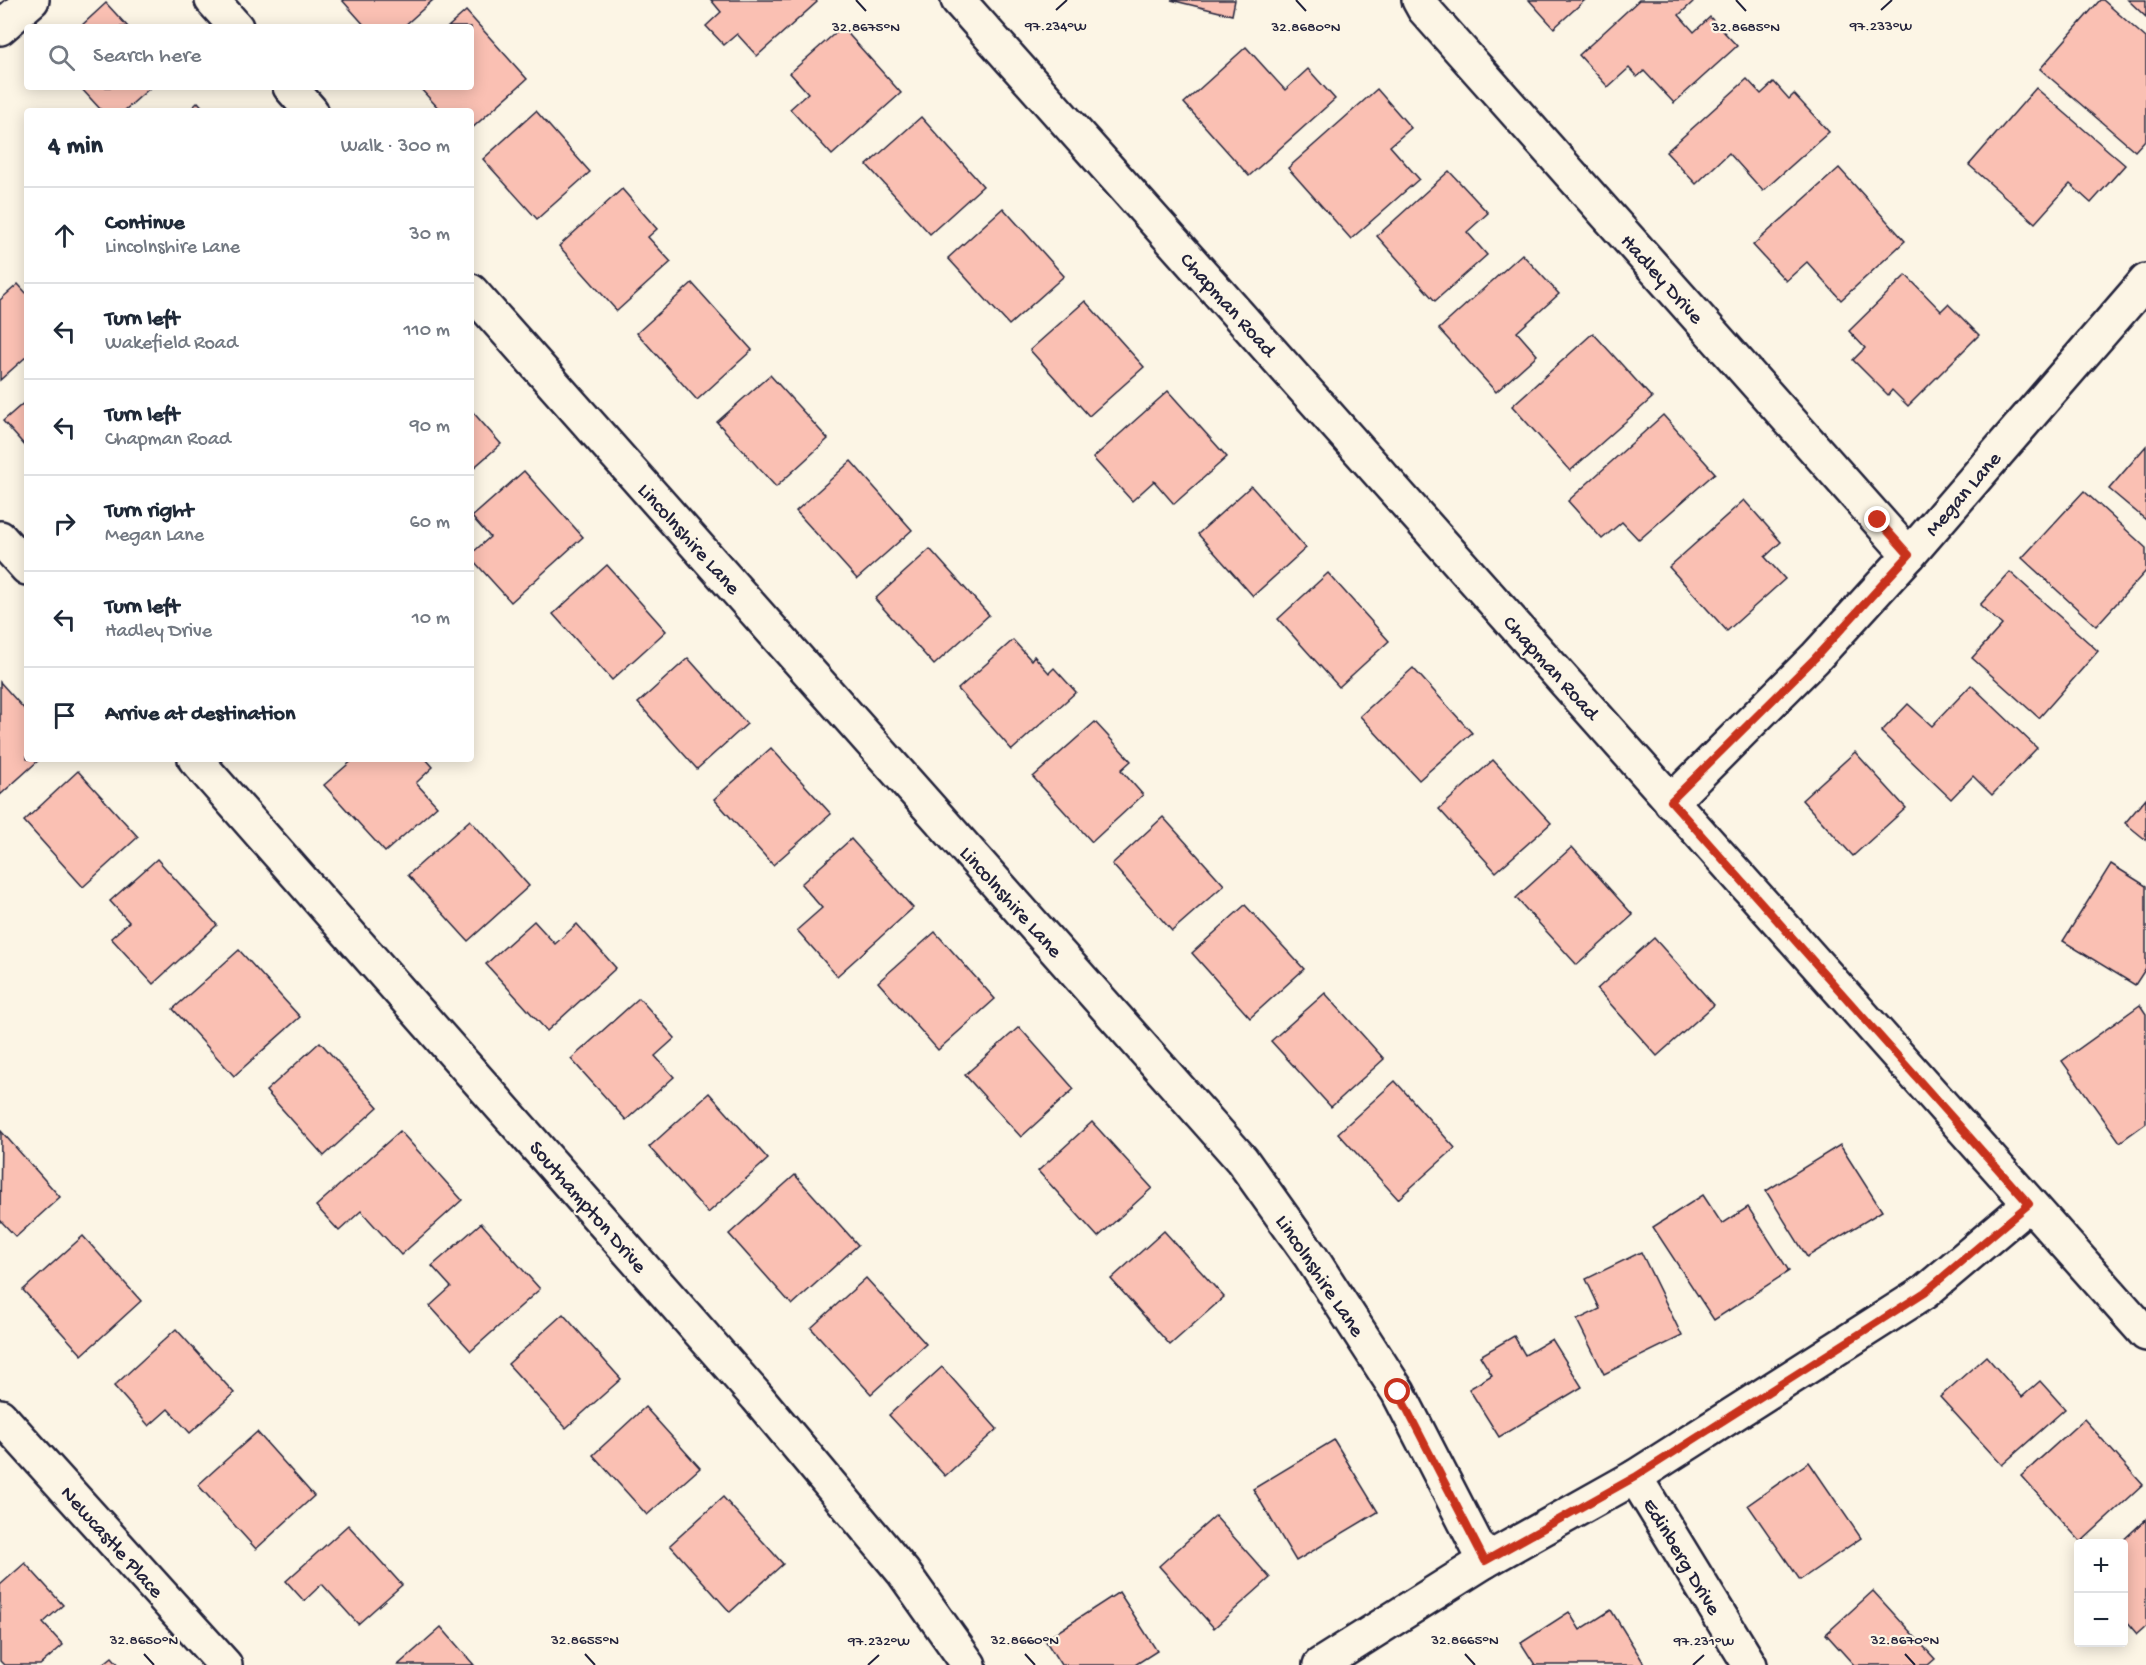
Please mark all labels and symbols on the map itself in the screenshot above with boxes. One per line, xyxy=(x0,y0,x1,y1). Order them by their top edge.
text: 97.234°W xyxy=(1024,18,1087,36)
text: 97.233°W xyxy=(1849,18,1912,36)
text: 32.8675°N xyxy=(831,19,900,37)
text: 32.8680°N xyxy=(1271,19,1341,37)
text: 32.8685°N xyxy=(1711,19,1780,37)
street label: Hadley Drive xyxy=(1613,230,1708,331)
street label: Chapman Road xyxy=(1173,249,1281,365)
street label: Megan Lane xyxy=(1921,447,2009,543)
street label: Lincolnshire Lane xyxy=(631,479,745,602)
route end xyxy=(1864,506,1890,532)
street label: Chapman Road xyxy=(1496,612,1604,728)
street label: Lincolnshire Lane xyxy=(953,842,1067,965)
street label: Southampton Drive xyxy=(522,1137,651,1281)
street label: Lincolnshire Lane xyxy=(1268,1211,1369,1344)
route start xyxy=(1384,1378,1410,1404)
street label: Newcastle Place xyxy=(54,1482,168,1605)
street label: Edinberg Drive xyxy=(1635,1495,1725,1622)
text: 32.8650°N xyxy=(109,1632,179,1650)
text: 32.8655°N xyxy=(550,1632,619,1650)
text: 32.8660°N xyxy=(990,1632,1059,1650)
text: 32.8665°N xyxy=(1430,1632,1499,1650)
text: 32.8670°N xyxy=(1870,1632,1939,1650)
text: 97.232°W xyxy=(847,1633,910,1651)
text: 97.231°W xyxy=(1673,1633,1735,1651)

